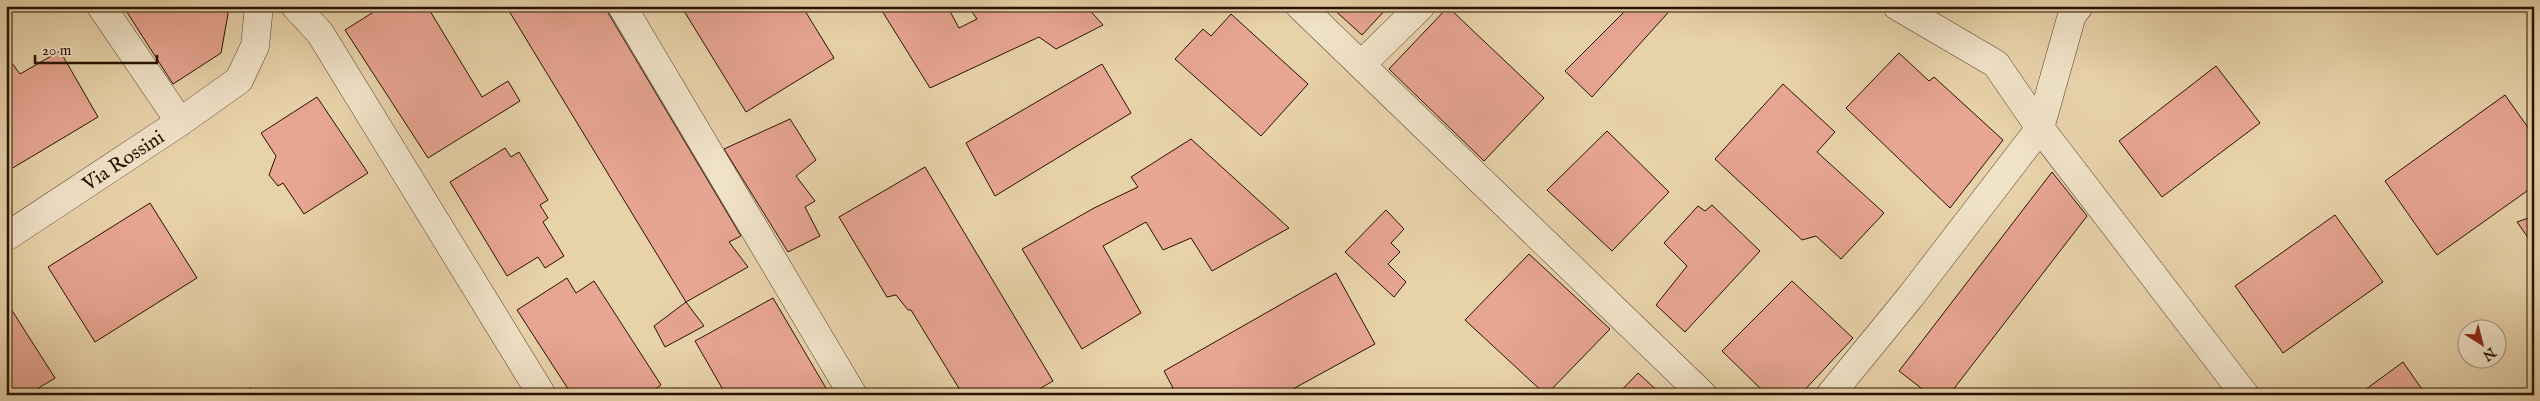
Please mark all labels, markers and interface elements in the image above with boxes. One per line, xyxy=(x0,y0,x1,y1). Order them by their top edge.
scale bar xyxy=(35,32,158,64)
text: 20 m xyxy=(42,41,72,60)
street label: Via Rossini xyxy=(77,125,169,198)
north arrow xyxy=(2458,318,2508,368)
text: N xyxy=(2479,342,2500,365)

